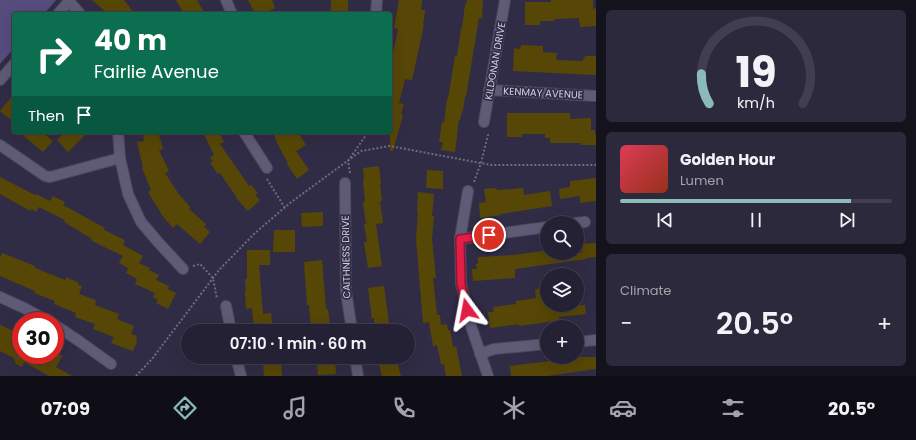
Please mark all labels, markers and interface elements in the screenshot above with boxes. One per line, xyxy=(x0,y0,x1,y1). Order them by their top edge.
text: 40 m xyxy=(94,21,167,60)
street label: KILDONAN DRIVE xyxy=(481,21,509,101)
icon: right xyxy=(28,28,80,80)
text: 19 xyxy=(735,43,777,102)
text: Fairlie Avenue xyxy=(94,59,219,84)
street label: KENMAY AVENUE xyxy=(503,83,583,103)
text: km/h xyxy=(737,93,775,113)
icon: arrive xyxy=(73,104,95,126)
text: Then xyxy=(28,105,65,126)
text: Golden Hour xyxy=(680,149,775,170)
text: Lumen xyxy=(680,171,724,190)
icon: previous xyxy=(654,209,676,231)
icon: pause xyxy=(745,209,767,231)
icon: next xyxy=(836,209,858,231)
street label: CAITHNESS DRIVE xyxy=(338,215,354,299)
map controls xyxy=(540,216,584,364)
button: search xyxy=(540,216,584,260)
pin xyxy=(472,218,506,252)
icon: arrive xyxy=(478,224,500,246)
button: layers xyxy=(540,268,584,312)
text: Climate xyxy=(620,281,671,300)
position arrow xyxy=(446,289,488,331)
text: 20.5° xyxy=(716,302,793,345)
text: − xyxy=(620,308,632,339)
text: + xyxy=(877,308,892,339)
speed limit sign: 30 xyxy=(12,312,64,364)
button: + xyxy=(540,320,584,364)
text: 07:10 · 1 min · 60 m xyxy=(230,333,366,354)
icon: directions xyxy=(171,394,199,422)
icon: music xyxy=(281,394,309,422)
icon: phone xyxy=(390,394,418,422)
icon: climate xyxy=(500,394,528,422)
icon: car xyxy=(609,394,637,422)
icon: filters xyxy=(719,394,747,422)
text: 07:09 xyxy=(41,396,90,421)
text: 20.5° xyxy=(828,396,875,421)

